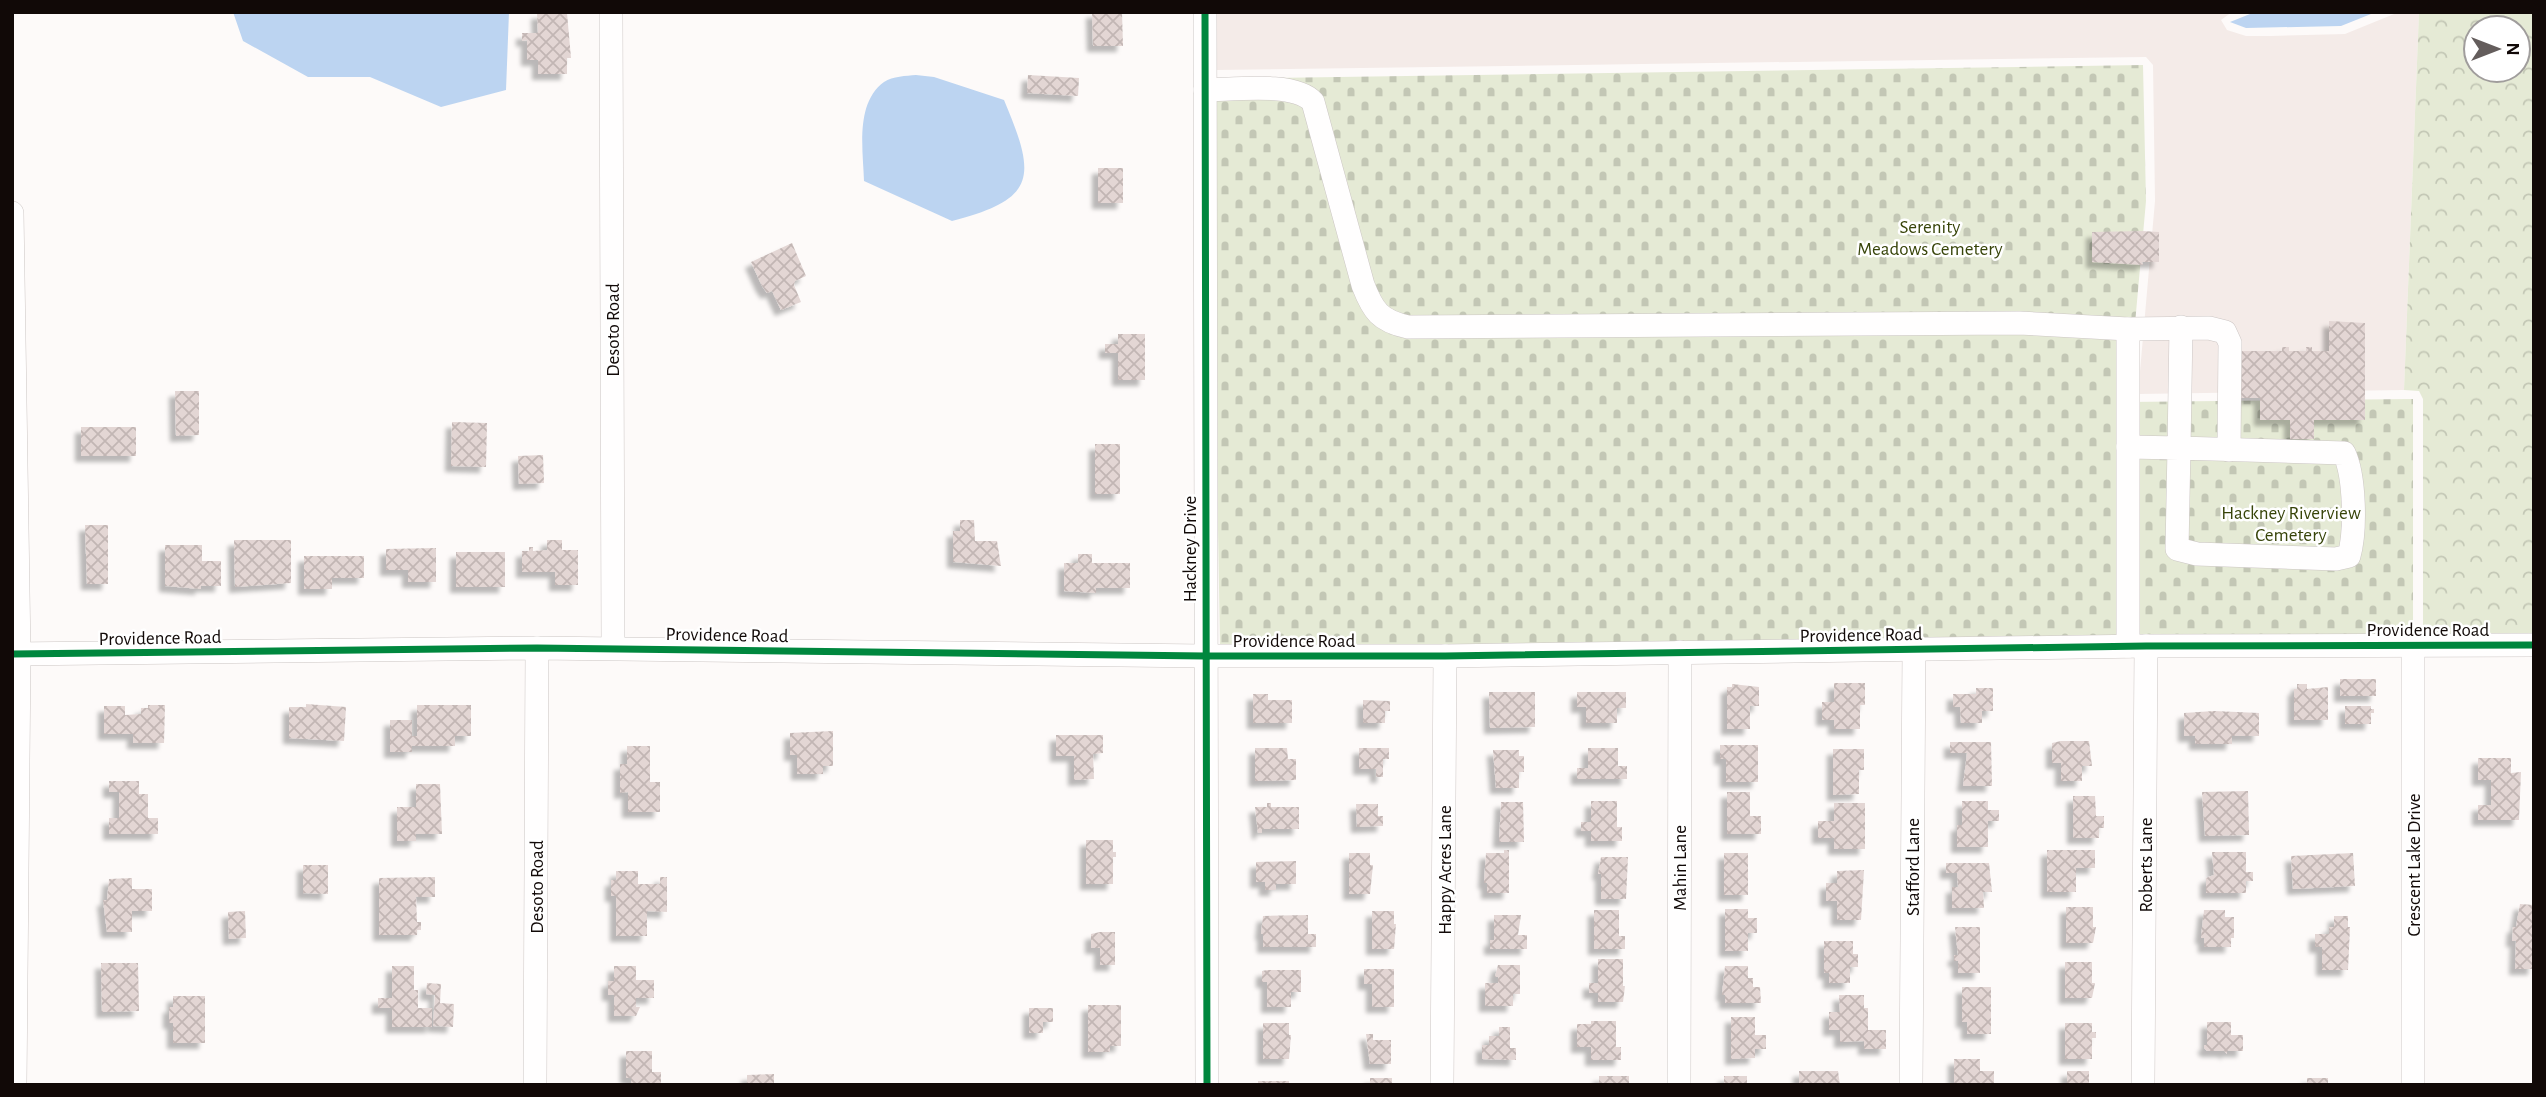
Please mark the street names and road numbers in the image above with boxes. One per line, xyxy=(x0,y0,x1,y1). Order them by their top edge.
street label: Desoto Road xyxy=(604,283,623,377)
street label: Hackney Drive xyxy=(1181,496,1200,602)
street label: Providence Road xyxy=(2367,621,2490,640)
street label: Providence Road xyxy=(665,625,789,646)
street label: Providence Road xyxy=(1799,625,1923,646)
street label: Providence Road xyxy=(98,628,222,649)
street label: Providence Road xyxy=(1233,632,1356,651)
street label: Crescent Lake Drive xyxy=(2405,794,2424,936)
street label: Happy Acres Lane xyxy=(1436,805,1455,935)
street label: Roberts Lane xyxy=(2137,817,2156,913)
street label: Stafford Lane xyxy=(1904,818,1923,916)
street label: Mahin Lane xyxy=(1671,825,1690,911)
street label: Desoto Road xyxy=(528,840,547,934)

